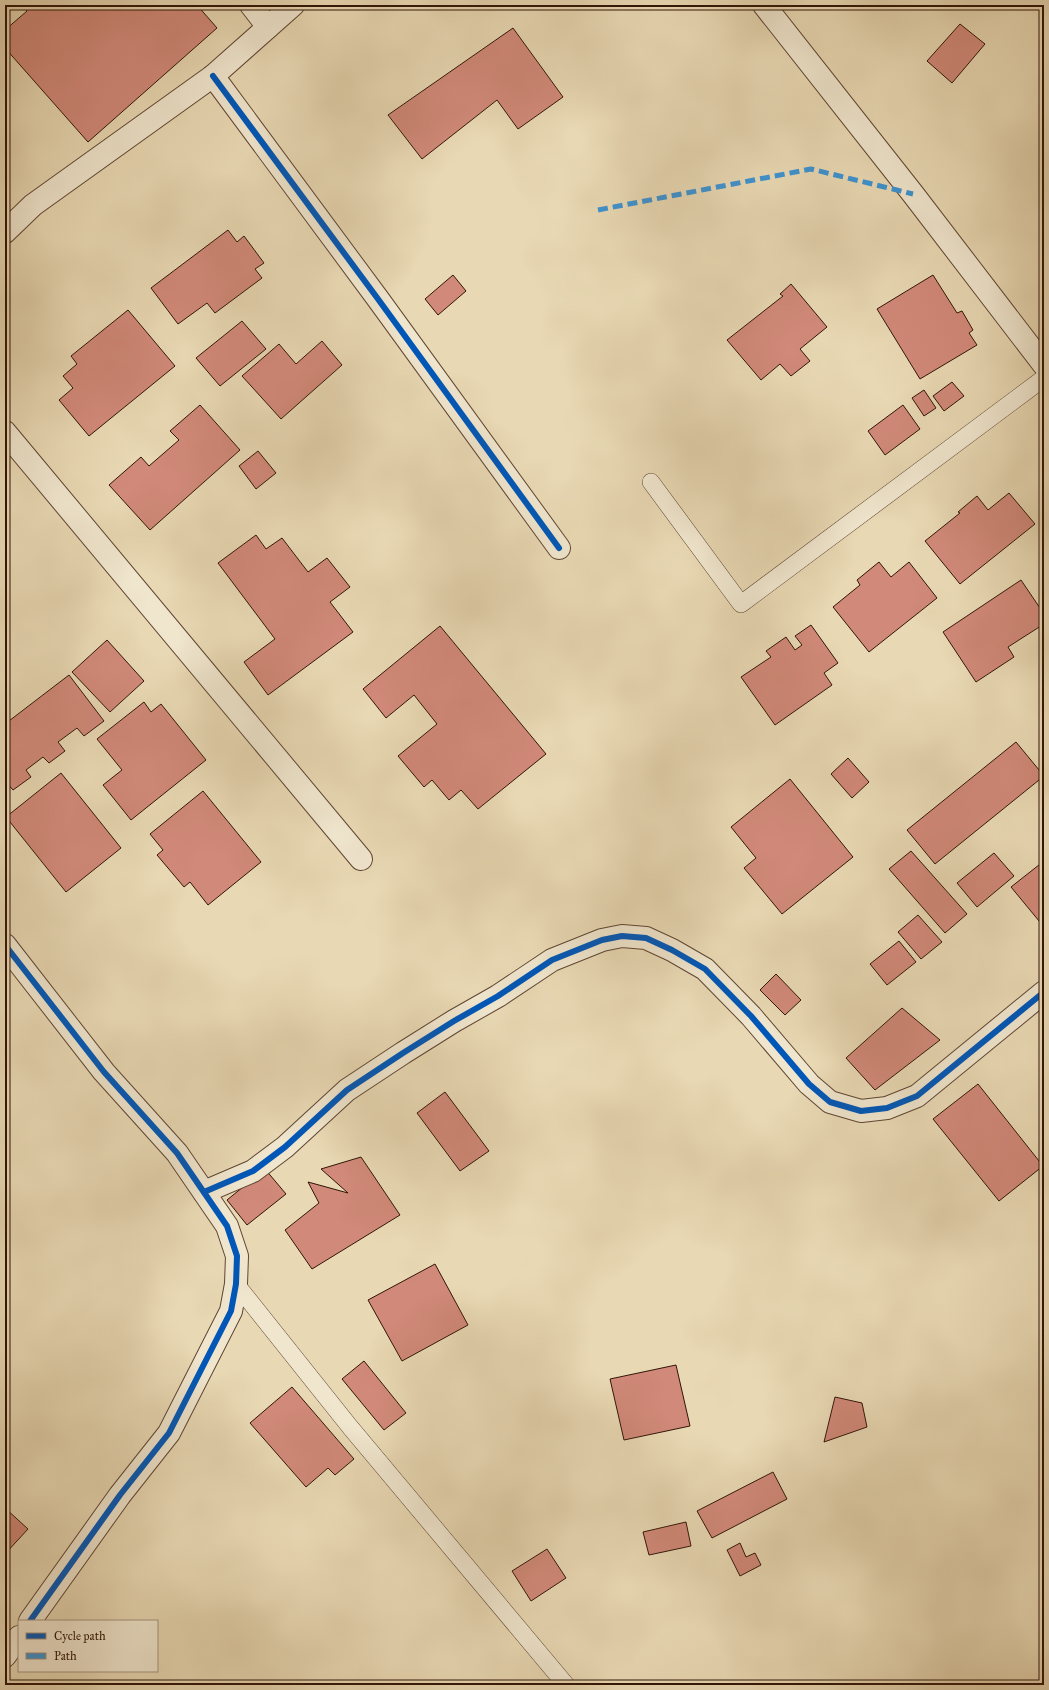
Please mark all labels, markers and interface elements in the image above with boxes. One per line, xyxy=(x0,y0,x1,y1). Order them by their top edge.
legend xyxy=(18,1620,158,1672)
text: Cycle path xyxy=(54,1629,106,1643)
text: Path xyxy=(54,1649,77,1663)

